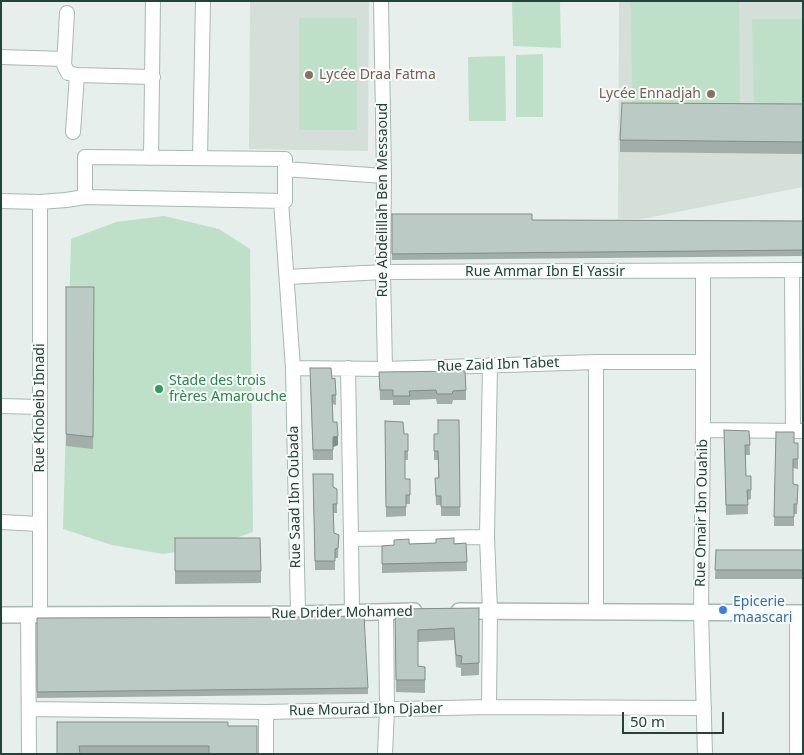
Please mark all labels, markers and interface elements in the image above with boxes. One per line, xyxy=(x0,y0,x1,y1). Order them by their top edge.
place label: Lycée Draa Fatma xyxy=(319,67,436,83)
marker: Lycée Draa Fatma xyxy=(303,69,315,81)
place label: Lycée Ennadjah xyxy=(599,86,701,102)
marker: Lycée Ennadjah xyxy=(705,88,717,100)
street label: Rue Abdelillah Ben Messaoud xyxy=(375,103,391,297)
street label: Rue Ammar Ibn El Yassir xyxy=(465,264,625,280)
street label: Rue Khobeib Ibnadi xyxy=(32,343,48,473)
street label: Rue Zaid Ibn Tabet xyxy=(437,354,559,376)
place label: Stade des trois frères Amarouche xyxy=(169,373,287,406)
marker: Stade des trois frères Amarouche xyxy=(153,383,165,395)
street label: Rue Saad Ibn Oubada xyxy=(285,426,305,568)
street label: Rue Omair Ibn Ouahib xyxy=(692,439,712,587)
place label: Epicerie maascari xyxy=(733,594,792,626)
street label: Rue Drider Mohamed xyxy=(271,603,413,623)
marker: Epicerie maascari xyxy=(717,604,729,616)
street label: Rue Mourad Ibn Djaber xyxy=(289,700,443,720)
scale bar xyxy=(624,702,726,734)
text: 50 m xyxy=(630,711,665,731)

